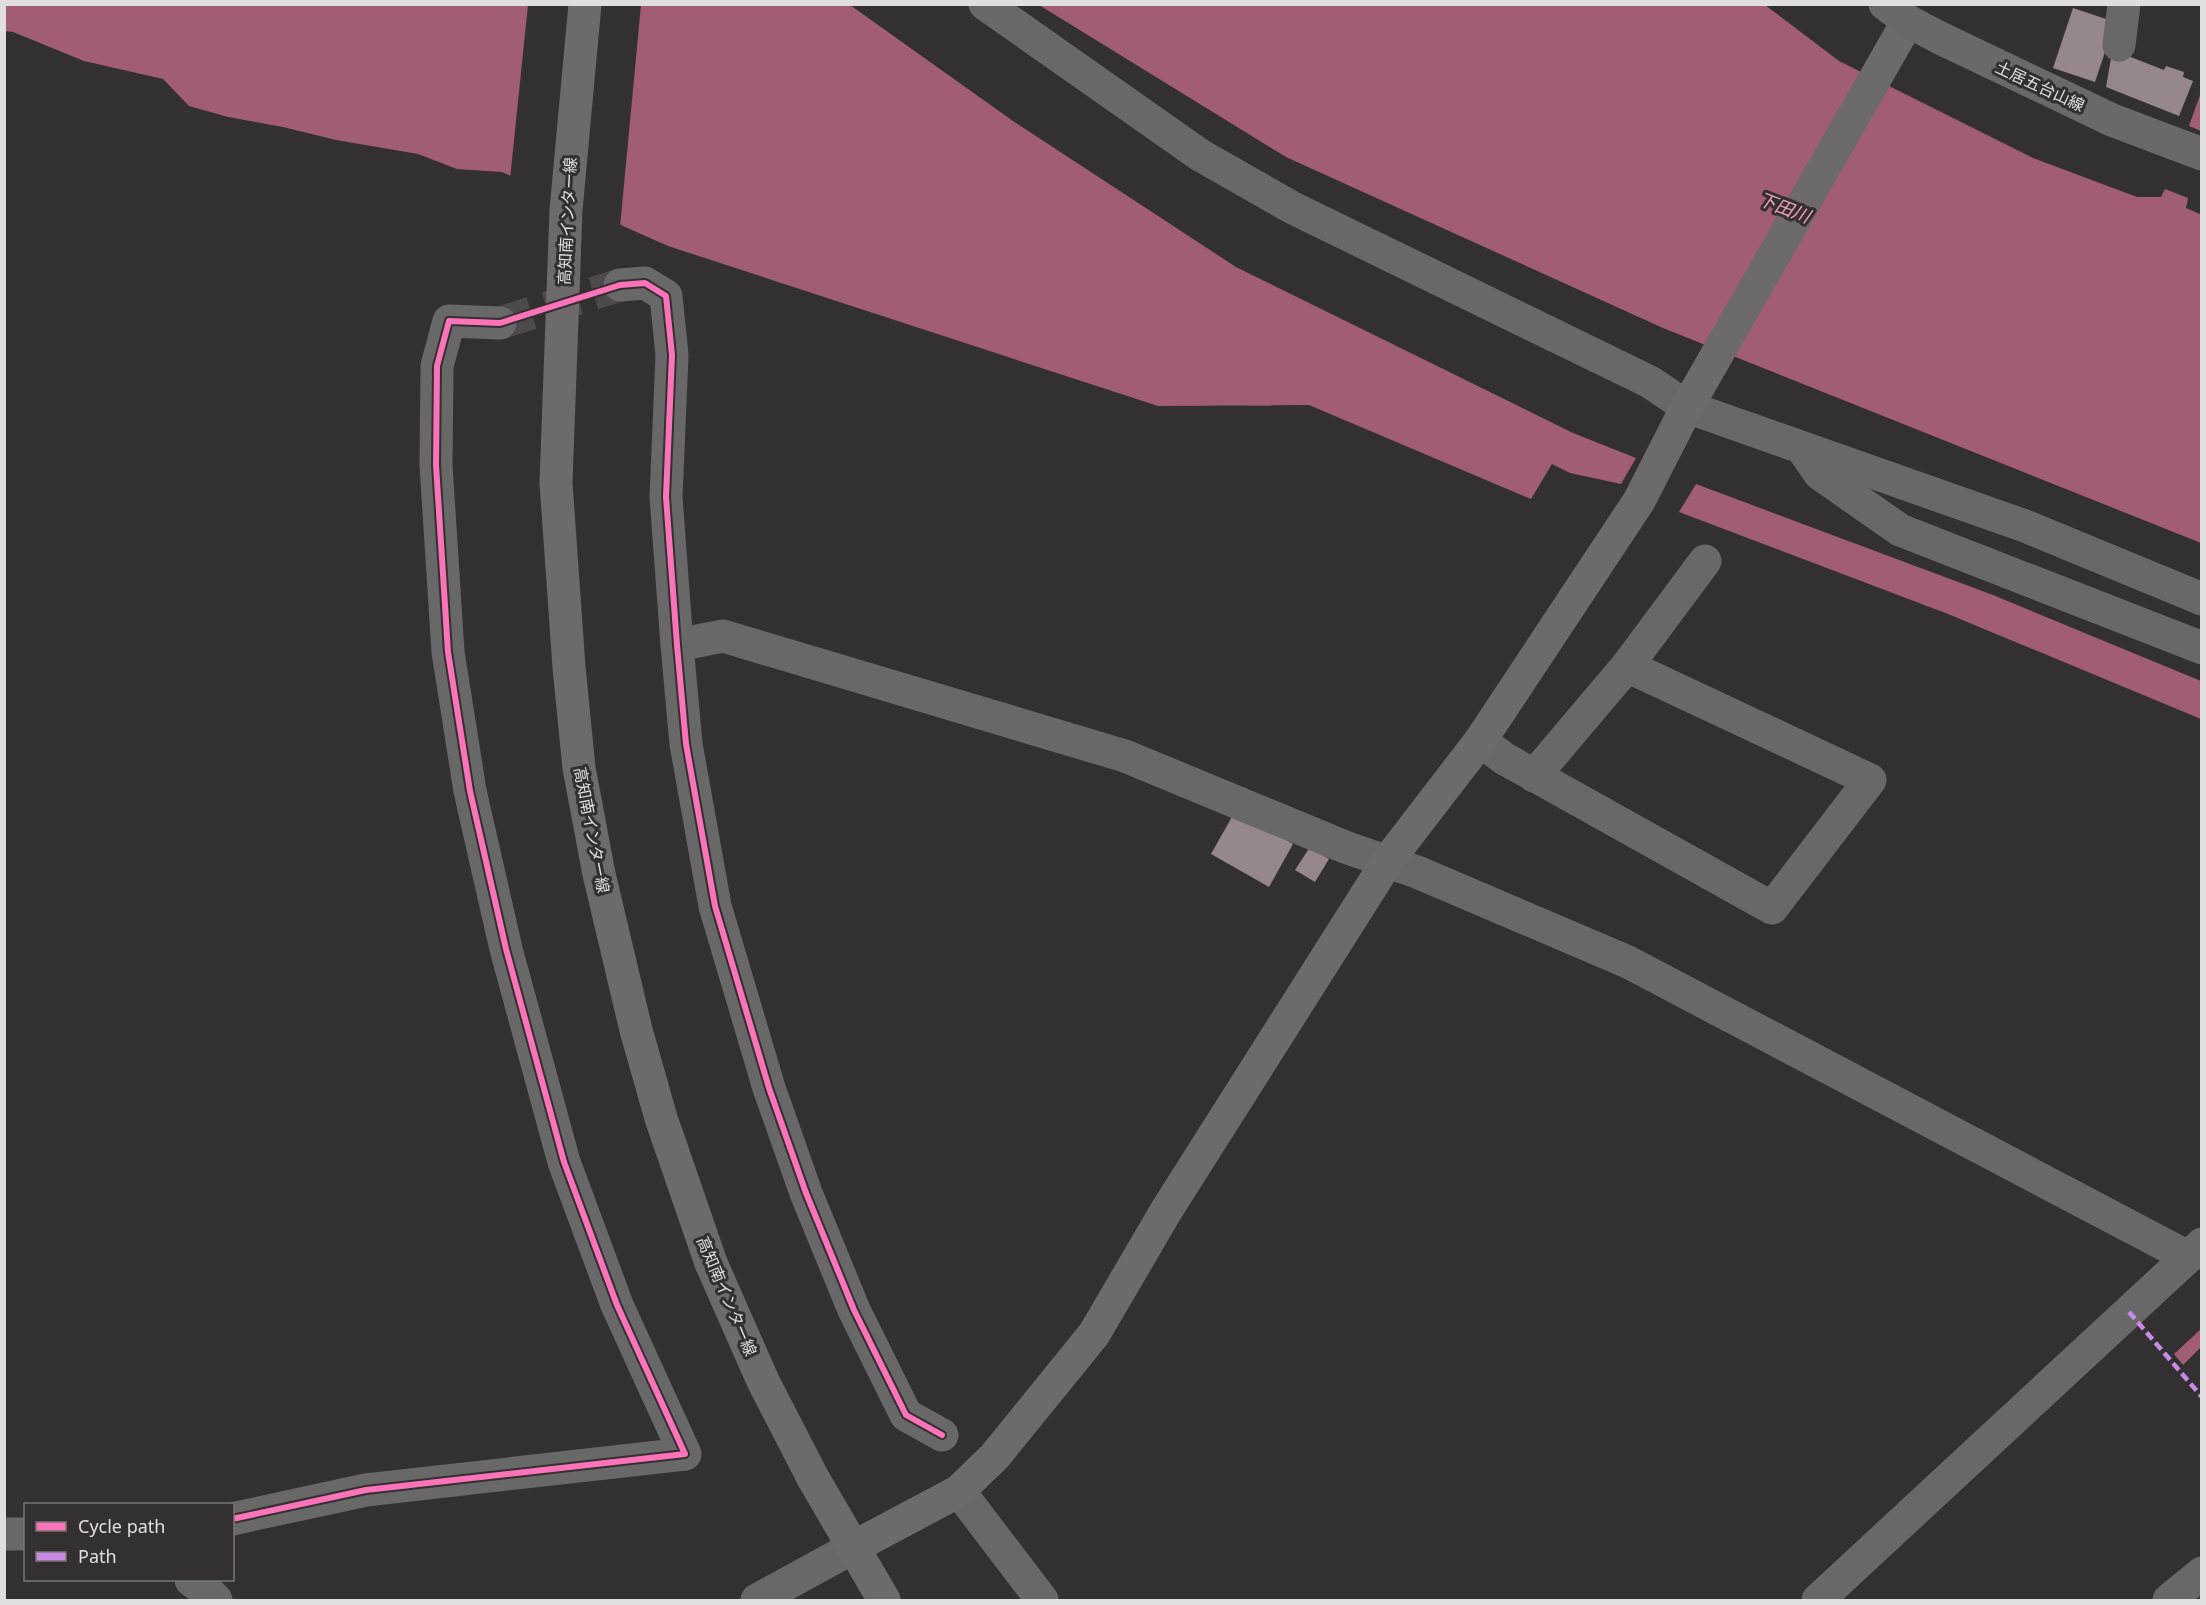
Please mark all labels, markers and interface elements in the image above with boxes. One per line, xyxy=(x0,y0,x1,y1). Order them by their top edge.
street label: 土居五台山線 xyxy=(1992,56,2088,116)
street label: 高知南インター線 xyxy=(553,157,581,285)
water label: 下田川 xyxy=(1755,186,1816,229)
street label: 高知南インター線 xyxy=(569,765,615,895)
street label: 高知南インター線 xyxy=(692,1233,762,1359)
legend xyxy=(24,1503,234,1581)
text: Cycle path xyxy=(78,1514,165,1538)
text: Path xyxy=(78,1544,117,1568)

